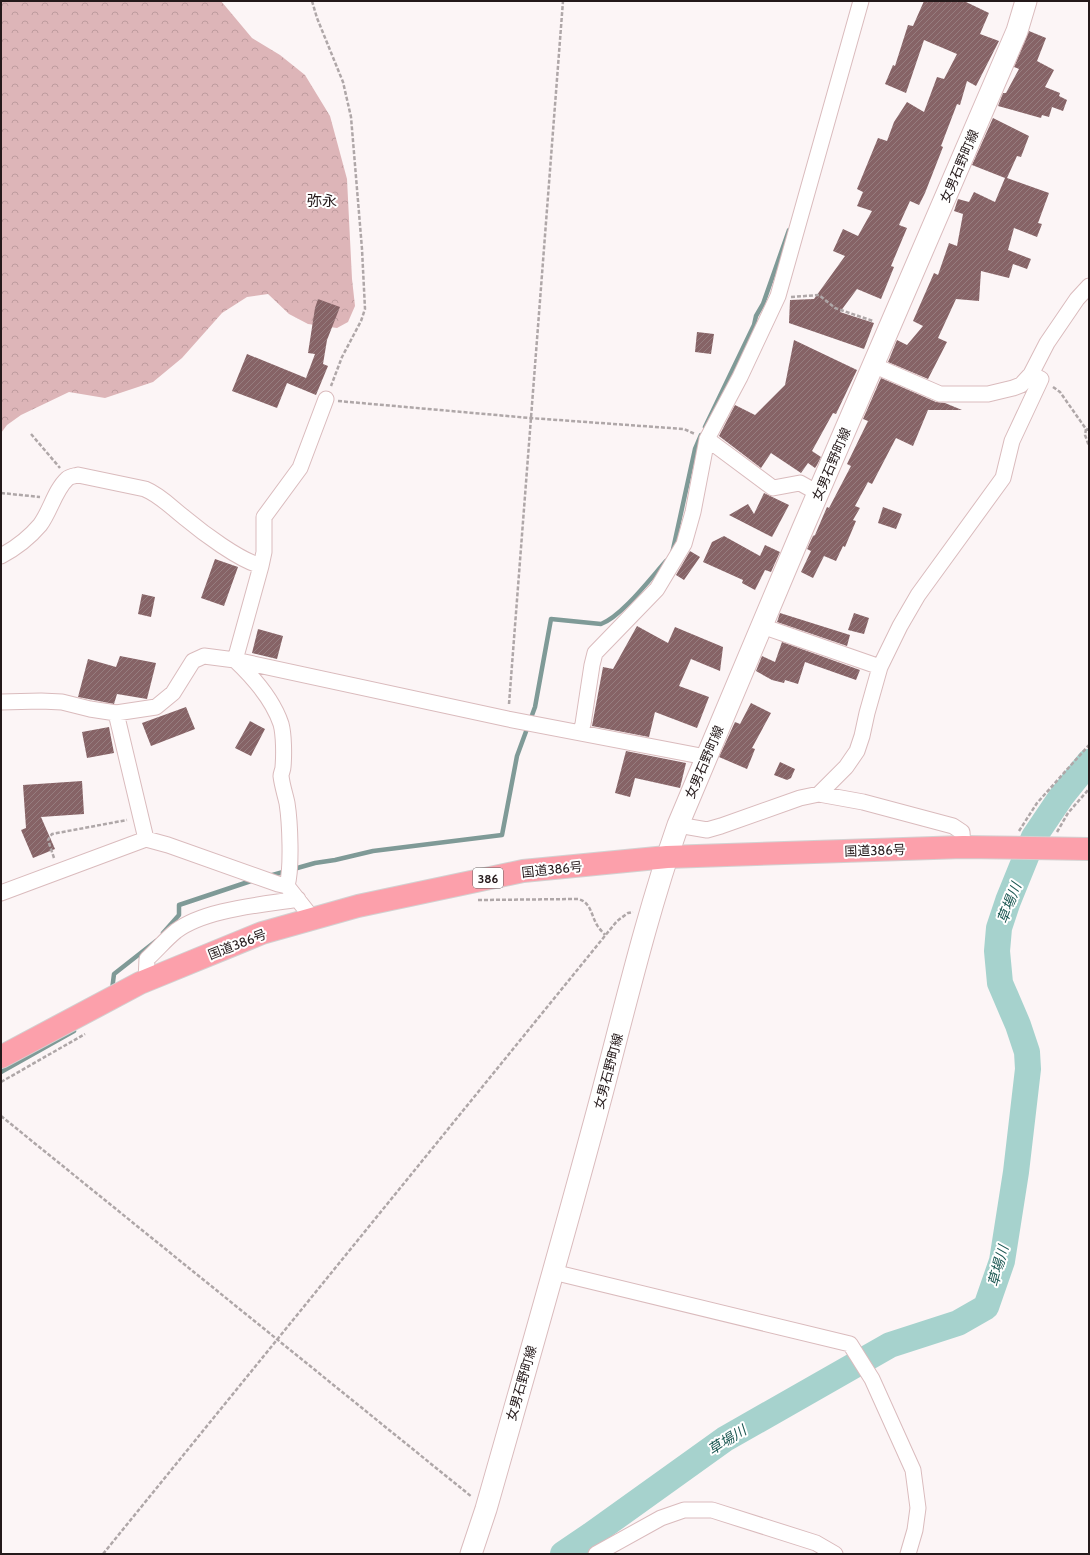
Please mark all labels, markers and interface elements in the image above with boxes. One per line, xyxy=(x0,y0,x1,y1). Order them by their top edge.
street label: 女男石野町線 xyxy=(936,127,982,205)
district label: 弥永 xyxy=(307,192,337,210)
street label: 女男石野町線 xyxy=(808,425,854,503)
street label: 女男石野町線 xyxy=(681,723,727,801)
street label: 国道386号 xyxy=(844,841,906,859)
street label: 国道386号 xyxy=(521,858,583,880)
road number: 386 xyxy=(473,868,503,888)
water label: 草場川 xyxy=(993,878,1026,926)
street label: 国道386号 xyxy=(206,926,268,962)
street label: 女男石野町線 xyxy=(590,1031,626,1111)
water label: 草場川 xyxy=(984,1241,1013,1289)
street label: 女男石野町線 xyxy=(503,1343,539,1423)
water label: 草場川 xyxy=(704,1420,751,1459)

